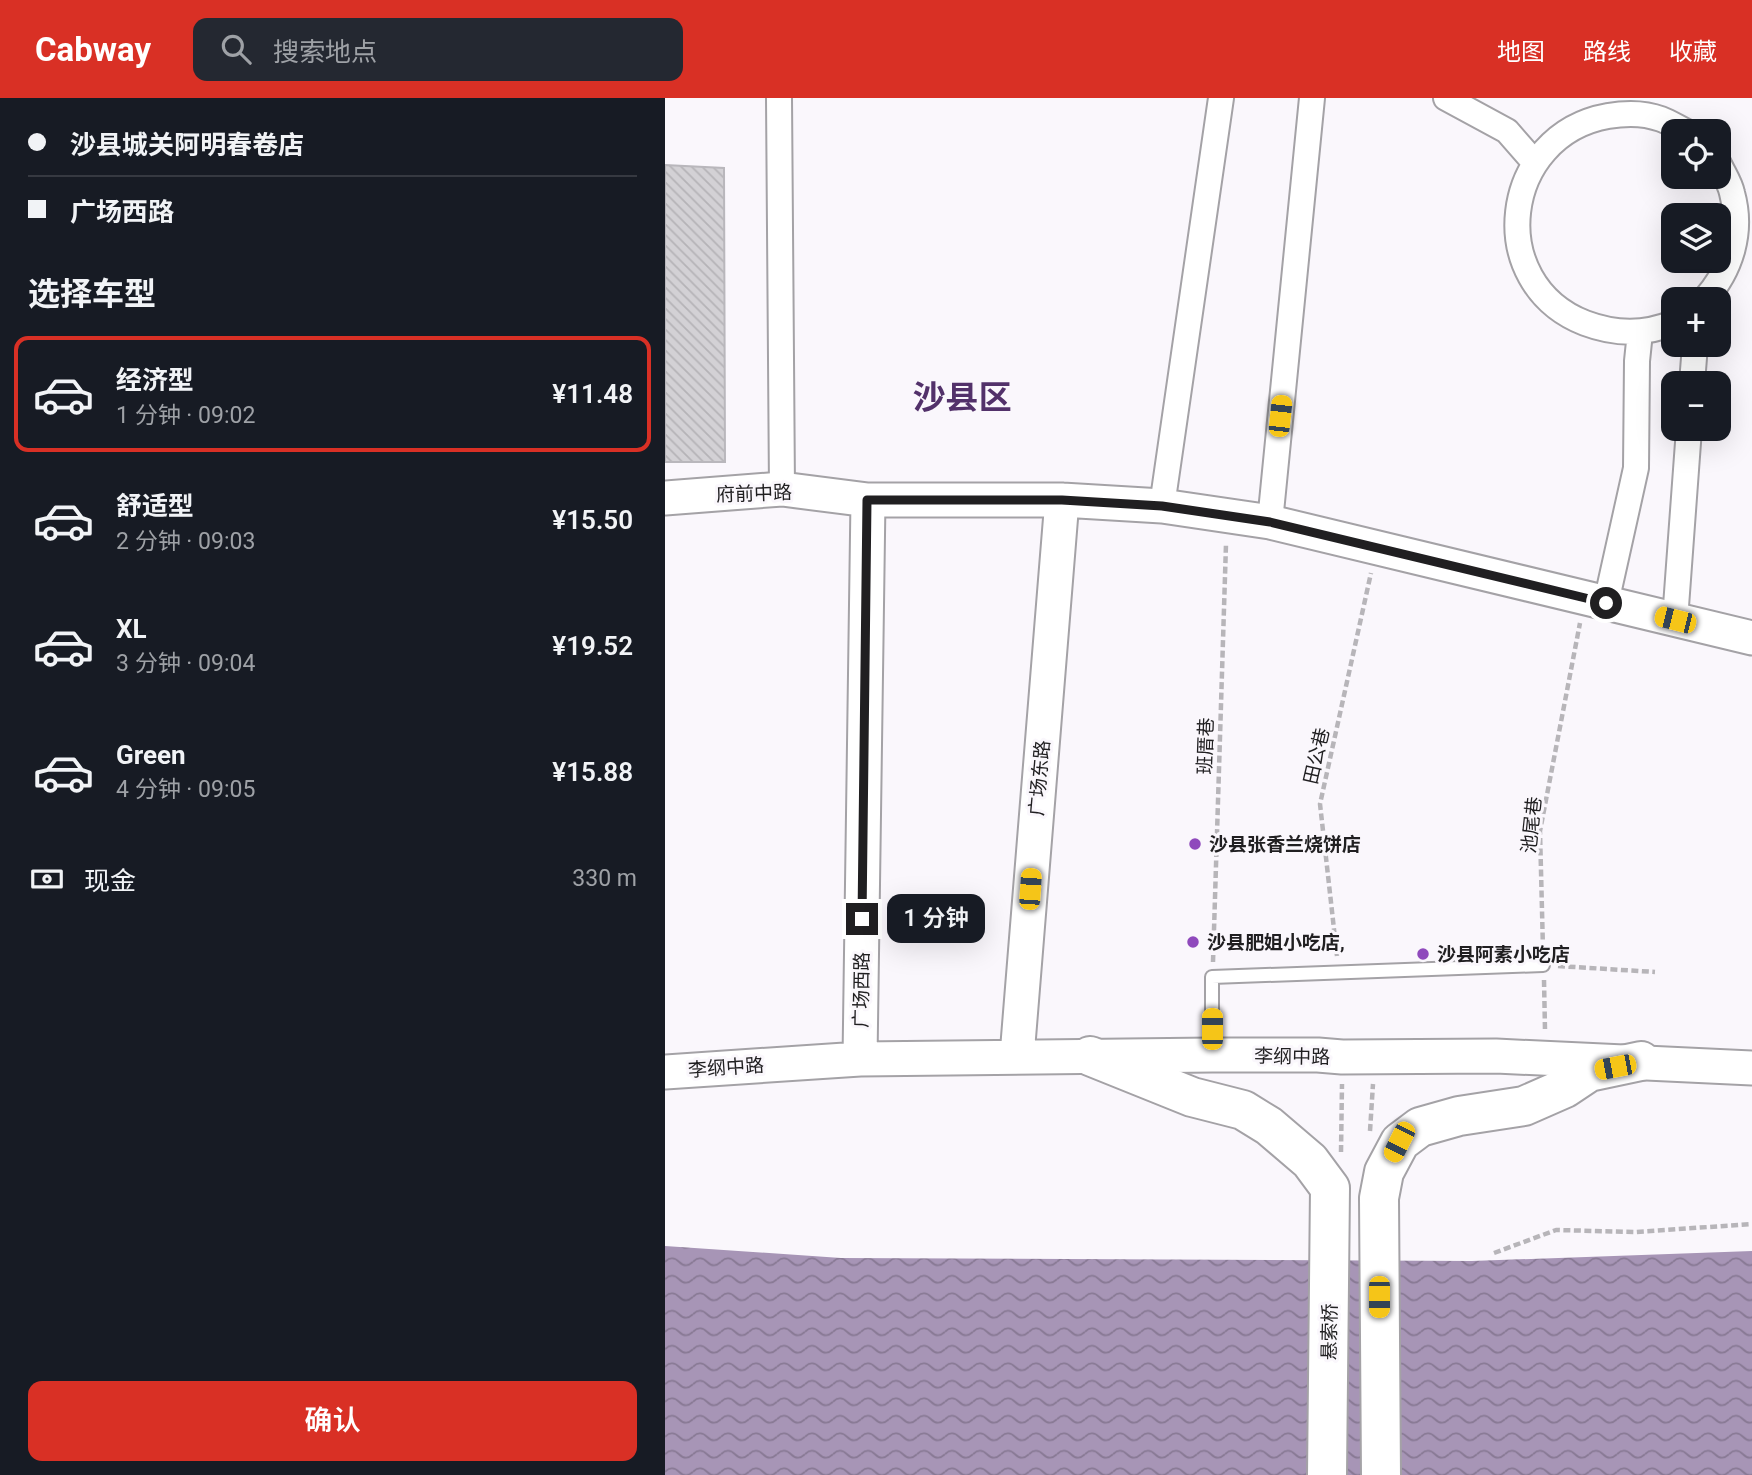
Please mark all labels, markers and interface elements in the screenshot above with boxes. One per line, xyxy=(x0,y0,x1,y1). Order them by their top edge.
search box xyxy=(193,18,683,81)
text: Cabway xyxy=(35,30,151,69)
icon: search xyxy=(217,30,255,68)
text: 搜索地点 xyxy=(273,37,377,67)
text: 地图 xyxy=(1497,38,1545,66)
text: 路线 xyxy=(1583,38,1631,66)
text: 收藏 xyxy=(1669,38,1717,66)
map controls xyxy=(1661,119,1731,441)
button: locate xyxy=(1661,119,1731,189)
text: 沙县城关阿明春卷店 xyxy=(70,130,304,160)
text: 广场西路 xyxy=(70,197,174,227)
button: layers xyxy=(1661,203,1731,273)
text: 选择车型 xyxy=(28,275,156,313)
button: + xyxy=(1661,287,1731,357)
icon: car xyxy=(32,363,95,426)
text: 经济型 xyxy=(116,365,194,395)
button: − xyxy=(1661,371,1731,441)
district label: 沙县区 xyxy=(913,378,1012,417)
text: ¥11.48 xyxy=(552,379,633,409)
car xyxy=(1268,394,1293,438)
text: 1 分钟 · 09:02 xyxy=(116,402,255,429)
street label: 府前中路 xyxy=(716,481,792,506)
icon: car xyxy=(32,489,95,552)
text: 舒适型 xyxy=(116,491,194,521)
text: ¥15.50 xyxy=(552,505,633,535)
text: 2 分钟 · 09:03 xyxy=(116,528,255,555)
route start xyxy=(1590,587,1622,619)
car xyxy=(1653,605,1698,635)
text: XL xyxy=(116,614,147,644)
icon: car xyxy=(32,615,95,678)
text: ¥19.52 xyxy=(552,631,633,661)
text: 3 分钟 · 09:04 xyxy=(116,650,255,677)
street label: 班厝巷 xyxy=(1193,717,1218,775)
street label: 田公巷 xyxy=(1299,726,1334,786)
street label: 广场东路 xyxy=(1025,739,1054,817)
text: Green xyxy=(116,740,186,770)
icon: car xyxy=(32,741,95,804)
text: ¥15.88 xyxy=(552,757,633,787)
text: 4 分钟 · 09:05 xyxy=(116,776,255,803)
street label: 池尾巷 xyxy=(1517,795,1546,855)
place label: 沙县张香兰烧饼店 xyxy=(1209,833,1361,856)
marker: 沙县张香兰烧饼店 xyxy=(1187,836,1203,852)
icon: cash xyxy=(28,860,66,898)
text: 330 m xyxy=(572,865,637,892)
text: 现金 xyxy=(84,866,136,896)
car xyxy=(1019,867,1042,911)
callout: 1 分钟 xyxy=(887,894,985,944)
route end xyxy=(846,903,878,935)
text: 1 分钟 xyxy=(904,905,968,932)
place label: 沙县肥姐小吃店, xyxy=(1207,931,1345,954)
marker: 沙县肥姐小吃店, xyxy=(1185,934,1201,950)
place label: 沙县阿素小吃店 xyxy=(1437,943,1570,966)
marker: 沙县阿素小吃店 xyxy=(1415,946,1431,962)
street label: 广场西路 xyxy=(849,952,874,1028)
car xyxy=(1202,1008,1223,1050)
street label: 李纲中路 xyxy=(1254,1044,1330,1069)
street label: 李纲中路 xyxy=(687,1053,765,1082)
car xyxy=(1593,1053,1638,1081)
car xyxy=(1381,1119,1418,1165)
car xyxy=(1369,1276,1390,1318)
street label: 悬索桥 xyxy=(1318,1303,1341,1361)
button: 确认 xyxy=(28,1381,637,1461)

